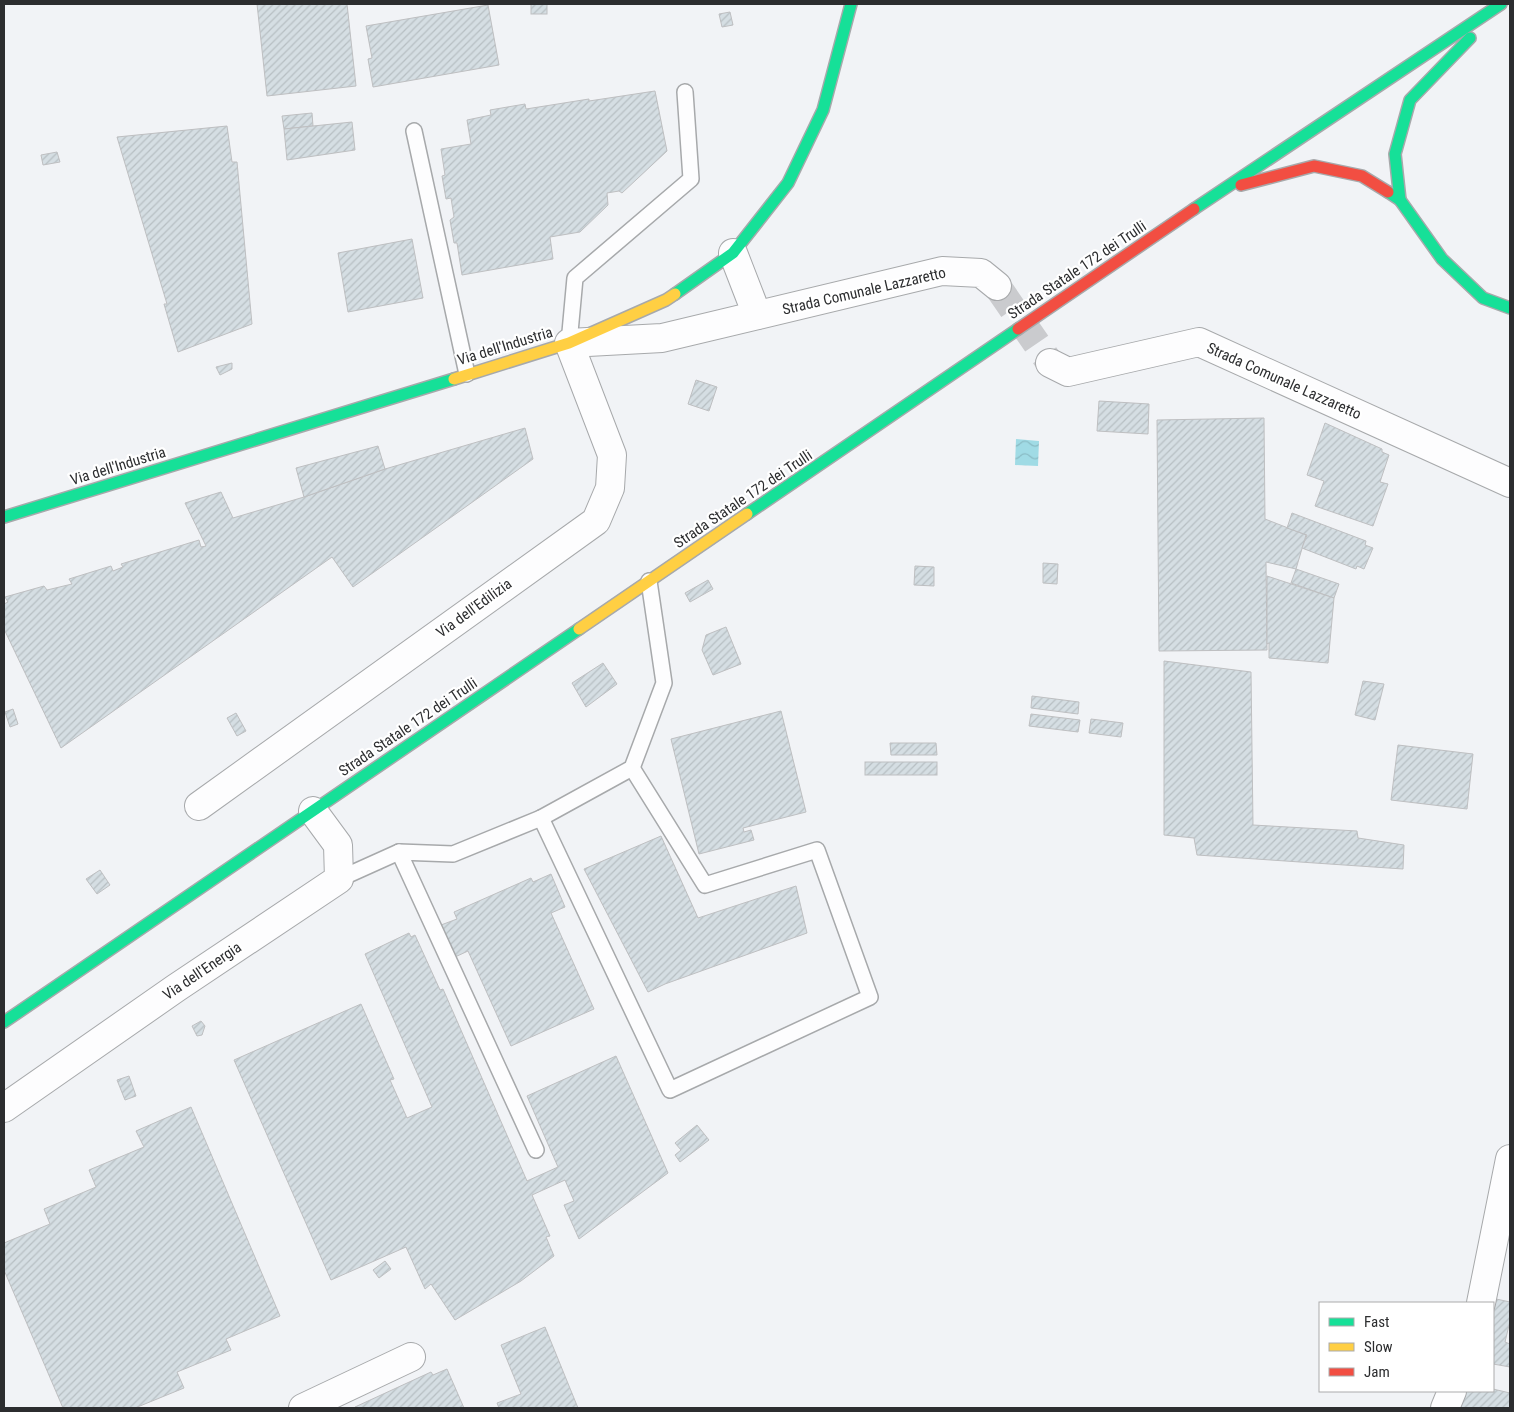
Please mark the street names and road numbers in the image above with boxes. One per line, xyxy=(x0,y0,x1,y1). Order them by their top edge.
street label: Strada Statale 172 dei Trulli xyxy=(1004,217,1150,323)
street label: Strada Comunale Lazzaretto xyxy=(781,263,947,319)
street label: Via dell'Industria xyxy=(455,323,555,369)
street label: Strada Comunale Lazzaretto xyxy=(1204,339,1364,423)
street label: Via dell'Industria xyxy=(68,443,168,489)
street label: Strada Statale 172 dei Trulli xyxy=(670,446,816,552)
street label: Via dell'Edilizia xyxy=(433,575,515,641)
street label: Strada Statale 172 dei Trulli xyxy=(335,674,481,780)
street label: Via dell'Energia xyxy=(159,938,245,1004)

